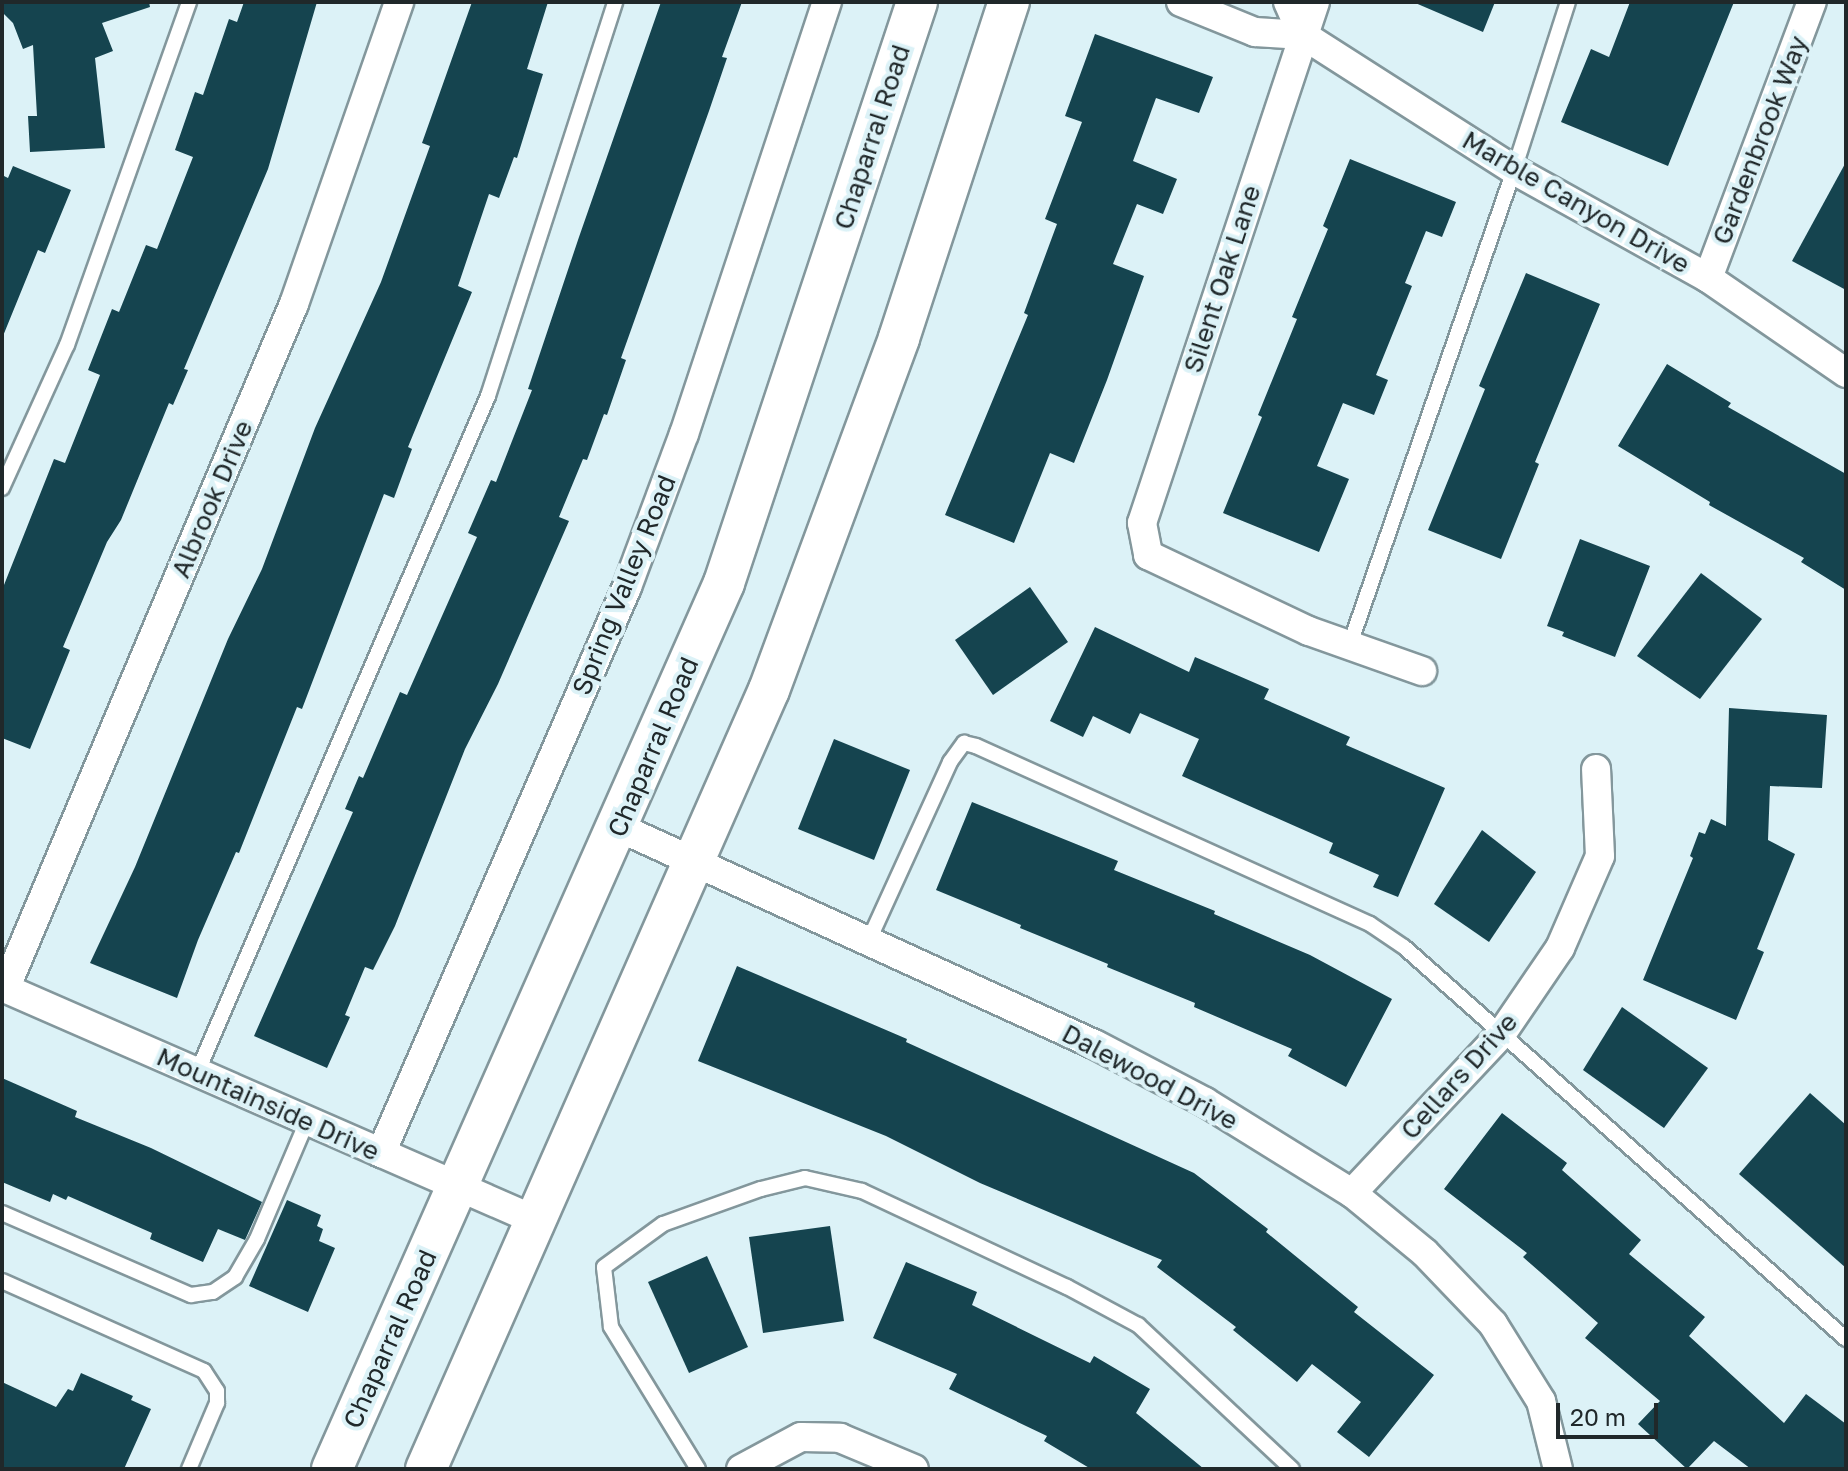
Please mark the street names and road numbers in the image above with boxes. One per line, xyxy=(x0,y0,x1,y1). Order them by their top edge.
street label: Gardenbrook Way xyxy=(1706,31,1814,249)
street label: Chaparral Road xyxy=(827,41,917,233)
street label: Marble Canyon Drive xyxy=(1457,124,1695,280)
street label: Silent Oak Lane xyxy=(1177,181,1267,377)
street label: Albrook Drive xyxy=(165,416,259,582)
street label: Spring Valley Road xyxy=(566,470,682,700)
street label: Chaparral Road xyxy=(601,652,705,842)
street label: Cellars Drive xyxy=(1394,1007,1524,1145)
street label: Dalewood Drive xyxy=(1057,1018,1243,1136)
street label: Mountainside Drive xyxy=(152,1041,384,1167)
street label: Chaparral Road xyxy=(337,1245,443,1433)

